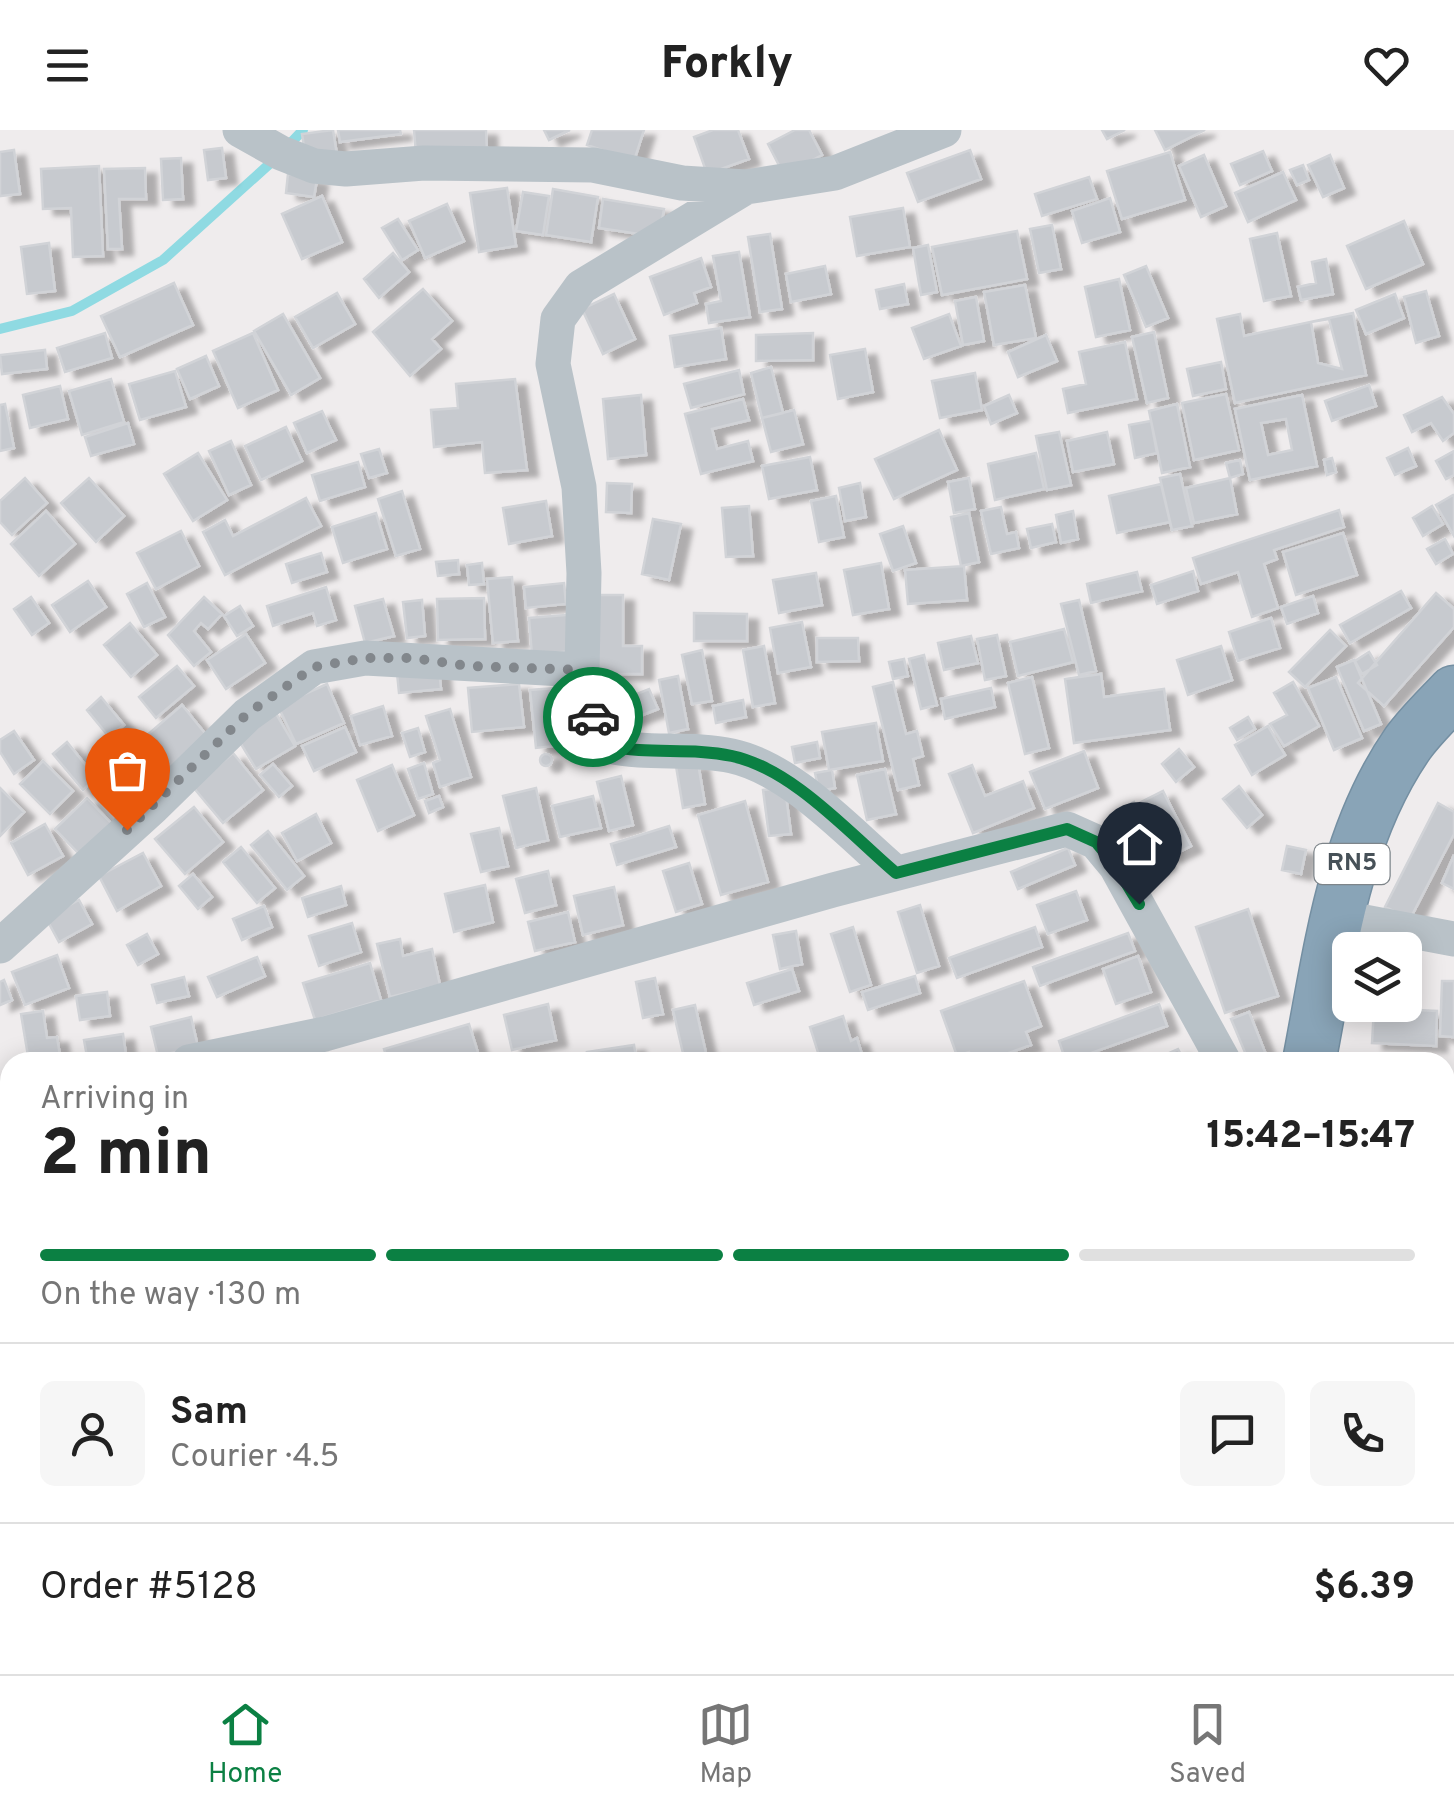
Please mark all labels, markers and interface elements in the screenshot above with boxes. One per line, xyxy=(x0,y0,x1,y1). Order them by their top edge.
text: Forkly xyxy=(661,37,793,94)
icon: menu xyxy=(40,38,95,93)
icon: heart xyxy=(1359,38,1414,93)
courier xyxy=(543,667,643,767)
icon: car xyxy=(566,690,621,745)
pin xyxy=(85,728,170,831)
icon: bag xyxy=(100,743,155,798)
pin xyxy=(1097,802,1182,905)
icon: home xyxy=(1112,817,1167,872)
road number: RN5 xyxy=(1314,844,1390,884)
map controls xyxy=(1332,932,1422,1022)
button: layers xyxy=(1332,932,1422,1022)
text: Arriving in xyxy=(40,1080,189,1120)
text: 15:42–15:47 xyxy=(1207,1113,1415,1162)
text: 2 min xyxy=(40,1116,212,1198)
text: On the way · 130 m xyxy=(40,1276,301,1316)
button: person xyxy=(40,1381,145,1486)
button: chat xyxy=(1180,1381,1285,1486)
button: phone xyxy=(1310,1381,1415,1486)
text: Sam xyxy=(170,1389,248,1438)
text: Courier · 4.5 xyxy=(170,1438,339,1478)
text: Order #5128 xyxy=(40,1564,258,1613)
text: $6.39 xyxy=(1313,1564,1415,1613)
tab: Home xyxy=(208,1697,282,1793)
tab: Map xyxy=(698,1697,753,1793)
tab: Saved xyxy=(1169,1697,1246,1793)

